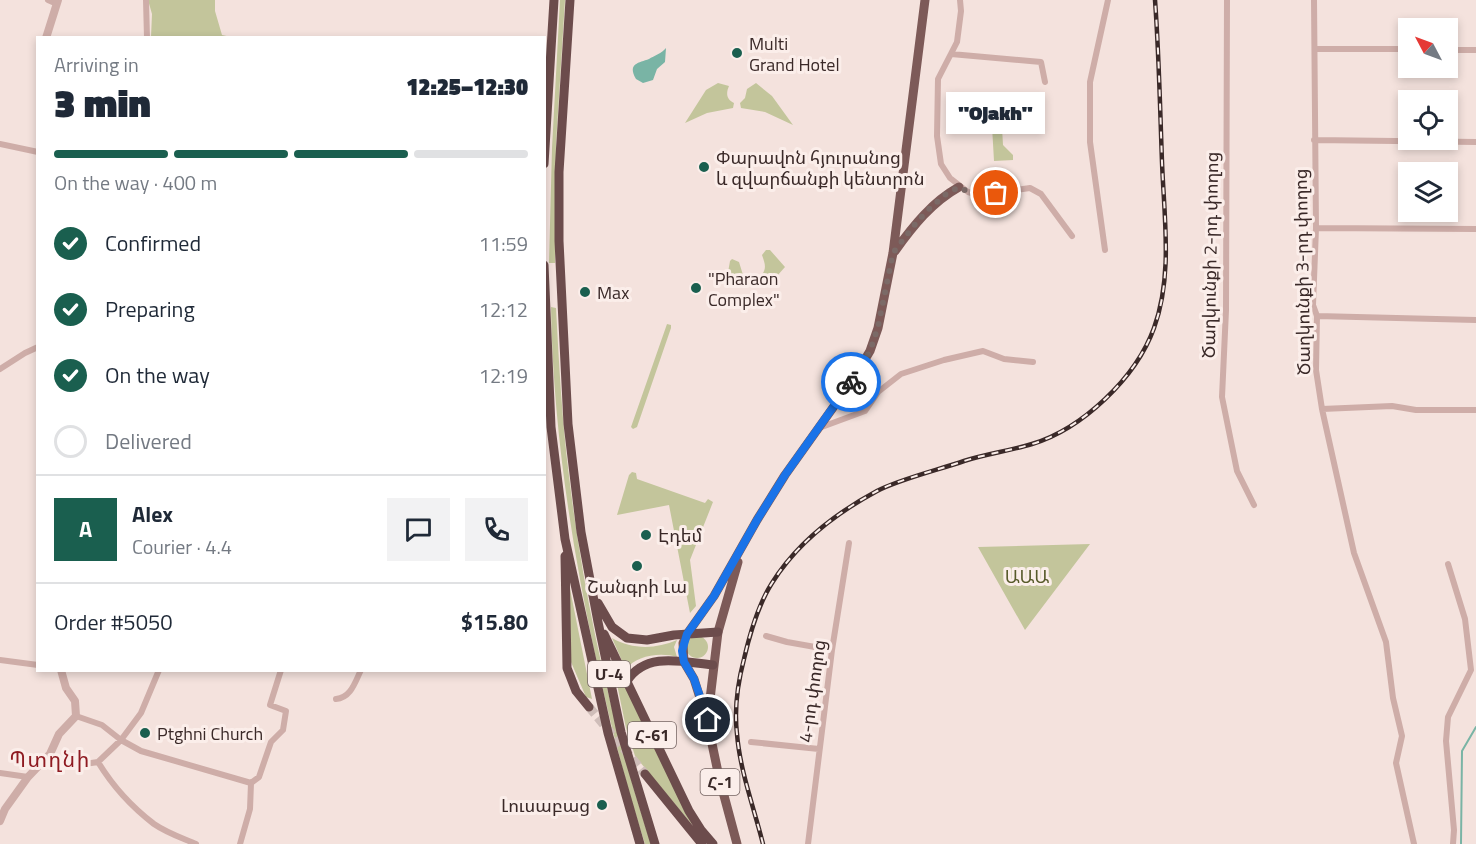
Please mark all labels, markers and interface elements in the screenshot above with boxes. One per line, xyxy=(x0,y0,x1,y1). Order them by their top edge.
north arrow xyxy=(1398,18,1458,78)
map controls xyxy=(1398,18,1458,222)
place label: Multi Grand Hotel xyxy=(749,30,840,78)
marker: Multi Grand Hotel xyxy=(730,46,744,60)
text: Arriving in xyxy=(54,49,139,80)
text: 12:25–12:30 xyxy=(406,70,528,104)
text: 3 min xyxy=(54,73,151,132)
button: locate xyxy=(1398,90,1458,150)
callout: "Ojakh" xyxy=(946,91,1046,133)
text: "Ojakh" xyxy=(958,97,1033,128)
place label: Փարավոն հյուրանոց և զվարճանքի կենտրոն xyxy=(716,144,925,192)
street label: Ծաղկունքի 2-րդ փողոց xyxy=(1195,151,1225,359)
marker: Փարավոն հյուրանոց և զվարճանքի կենտրոն xyxy=(697,160,711,174)
button: layers xyxy=(1398,162,1458,222)
text: On the way · 400 m xyxy=(54,167,217,198)
pin xyxy=(970,167,1021,218)
street label: Ծաղկունքի 3-րդ փողոց xyxy=(1287,168,1317,376)
icon: bag xyxy=(979,176,1012,209)
text: Confirmed xyxy=(105,226,201,260)
icon: check xyxy=(54,227,87,260)
text: 11:59 xyxy=(479,228,528,259)
place label: "Pharaon Complex" xyxy=(708,265,780,313)
place label: Max xyxy=(597,279,629,306)
marker: "Pharaon Complex" xyxy=(689,281,703,295)
marker: Max xyxy=(578,285,592,299)
text: Preparing xyxy=(105,292,195,326)
icon: check xyxy=(54,293,87,326)
text: 12:12 xyxy=(479,294,528,325)
courier xyxy=(821,352,881,412)
text: On the way xyxy=(105,358,210,392)
icon: check xyxy=(54,359,87,392)
text: 12:19 xyxy=(479,360,528,391)
icon: bike xyxy=(835,366,868,399)
text: Delivered xyxy=(105,424,192,458)
text: Alex xyxy=(132,497,173,531)
button: chat xyxy=(387,498,450,561)
button: phone xyxy=(465,498,528,561)
text: A xyxy=(79,512,92,546)
place label: Էդեմ xyxy=(658,522,703,549)
marker: Էդեմ xyxy=(639,528,653,542)
text: Courier · 4.4 xyxy=(132,531,232,562)
marker: Շանգրի Լա xyxy=(630,559,644,573)
park label: ԱԱԱ xyxy=(1005,563,1049,590)
place label: Շանգրի Լա xyxy=(587,573,687,600)
text: Order #5050 xyxy=(54,605,173,639)
text: $15.80 xyxy=(461,605,528,639)
street label: 4-րդ փողոց xyxy=(791,638,833,744)
road number: Մ-4 xyxy=(588,661,630,687)
pin xyxy=(682,694,733,745)
icon: home xyxy=(691,703,724,736)
place label: Ptghni Church xyxy=(157,720,263,747)
road number: Հ-61 xyxy=(628,722,676,748)
marker: Ptghni Church xyxy=(138,726,152,740)
district label: Պտղնի xyxy=(9,743,91,775)
road number: Հ-1 xyxy=(700,769,740,795)
place label: Լուսաբաց xyxy=(501,792,590,819)
marker: Լուսաբաց xyxy=(595,798,609,812)

